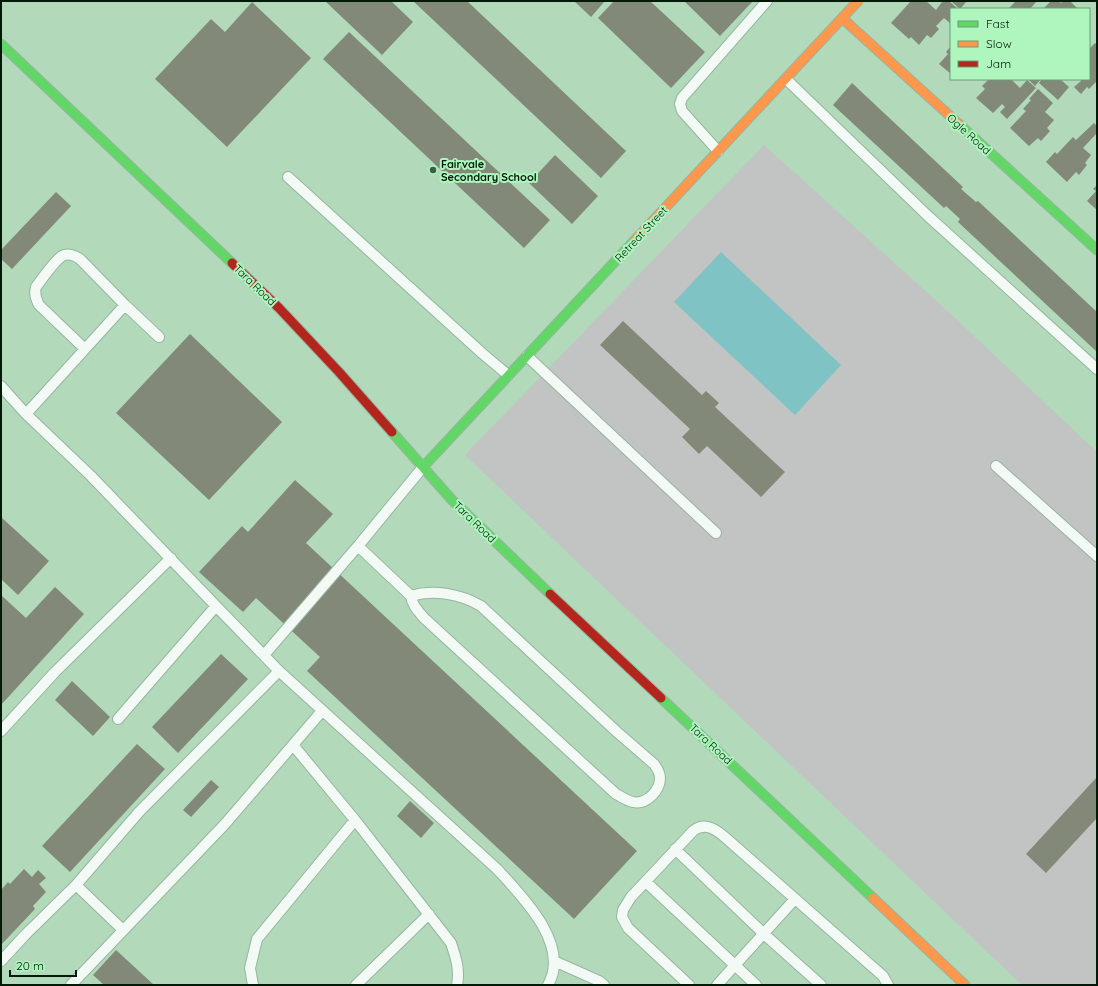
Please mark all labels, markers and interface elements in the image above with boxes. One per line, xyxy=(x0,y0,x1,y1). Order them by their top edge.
legend xyxy=(950,8,1090,80)
text: Fast xyxy=(986,16,1010,31)
text: Slow xyxy=(986,36,1012,51)
text: Jam xyxy=(986,56,1011,71)
street label: Ogle Road xyxy=(944,111,994,157)
place label: Fairvale Secondary School xyxy=(441,157,537,184)
marker: Fairvale Secondary School xyxy=(428,165,438,175)
street label: Retreat Street xyxy=(612,203,671,265)
street label: Tara Road xyxy=(231,261,279,309)
street label: Tara Road xyxy=(451,498,499,546)
street label: Tara Road xyxy=(687,721,735,767)
scale bar xyxy=(10,952,76,978)
text: 20 m xyxy=(16,958,44,973)

